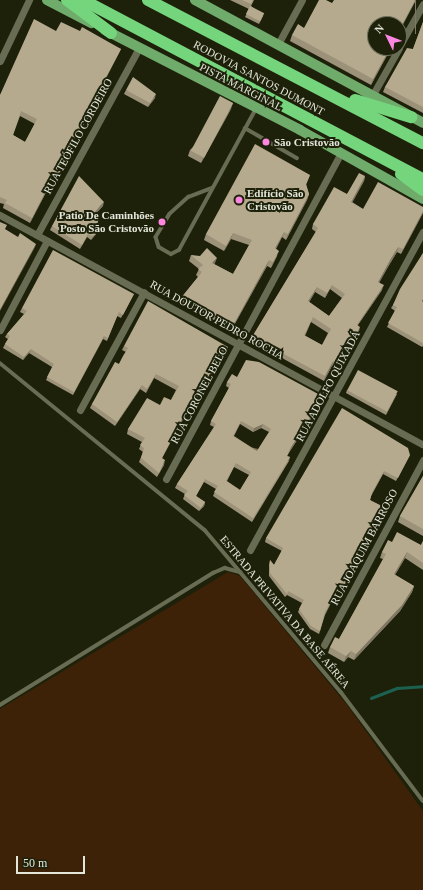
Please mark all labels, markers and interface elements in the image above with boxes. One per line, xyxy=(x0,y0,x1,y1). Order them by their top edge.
north arrow xyxy=(367,16,407,56)
text: N xyxy=(372,22,386,36)
street label: RODOVIA SANTOS DUMONT xyxy=(191,38,327,118)
street label: PISTA MARGINAL xyxy=(197,60,285,114)
street label: RUA TEÓFILO CORDEIRO xyxy=(41,76,115,196)
place label: São Cristovão xyxy=(274,135,340,149)
marker: São Cristovão xyxy=(261,137,271,147)
place label: Edifício São Cristovão xyxy=(247,187,304,213)
marker: Edifício São Cristovão xyxy=(234,195,244,205)
place label: Patio De Caminhões Posto São Cristovão xyxy=(59,209,154,235)
marker: Patio De Caminhões Posto São Cristovão xyxy=(157,217,167,227)
street label: RUA DOUTOR PEDRO ROCHA xyxy=(147,277,287,363)
street label: RUA ADOLFO QUIXADÁ xyxy=(293,328,363,444)
street label: RUA CORONEL BELO xyxy=(167,344,231,446)
street label: RUA JOAQUIM BARROSO xyxy=(328,486,400,608)
street label: ESTRADA PRIVATIVA DA BASE AÉREA xyxy=(216,532,354,692)
scale bar xyxy=(18,848,87,874)
text: 50 m xyxy=(23,856,47,870)

